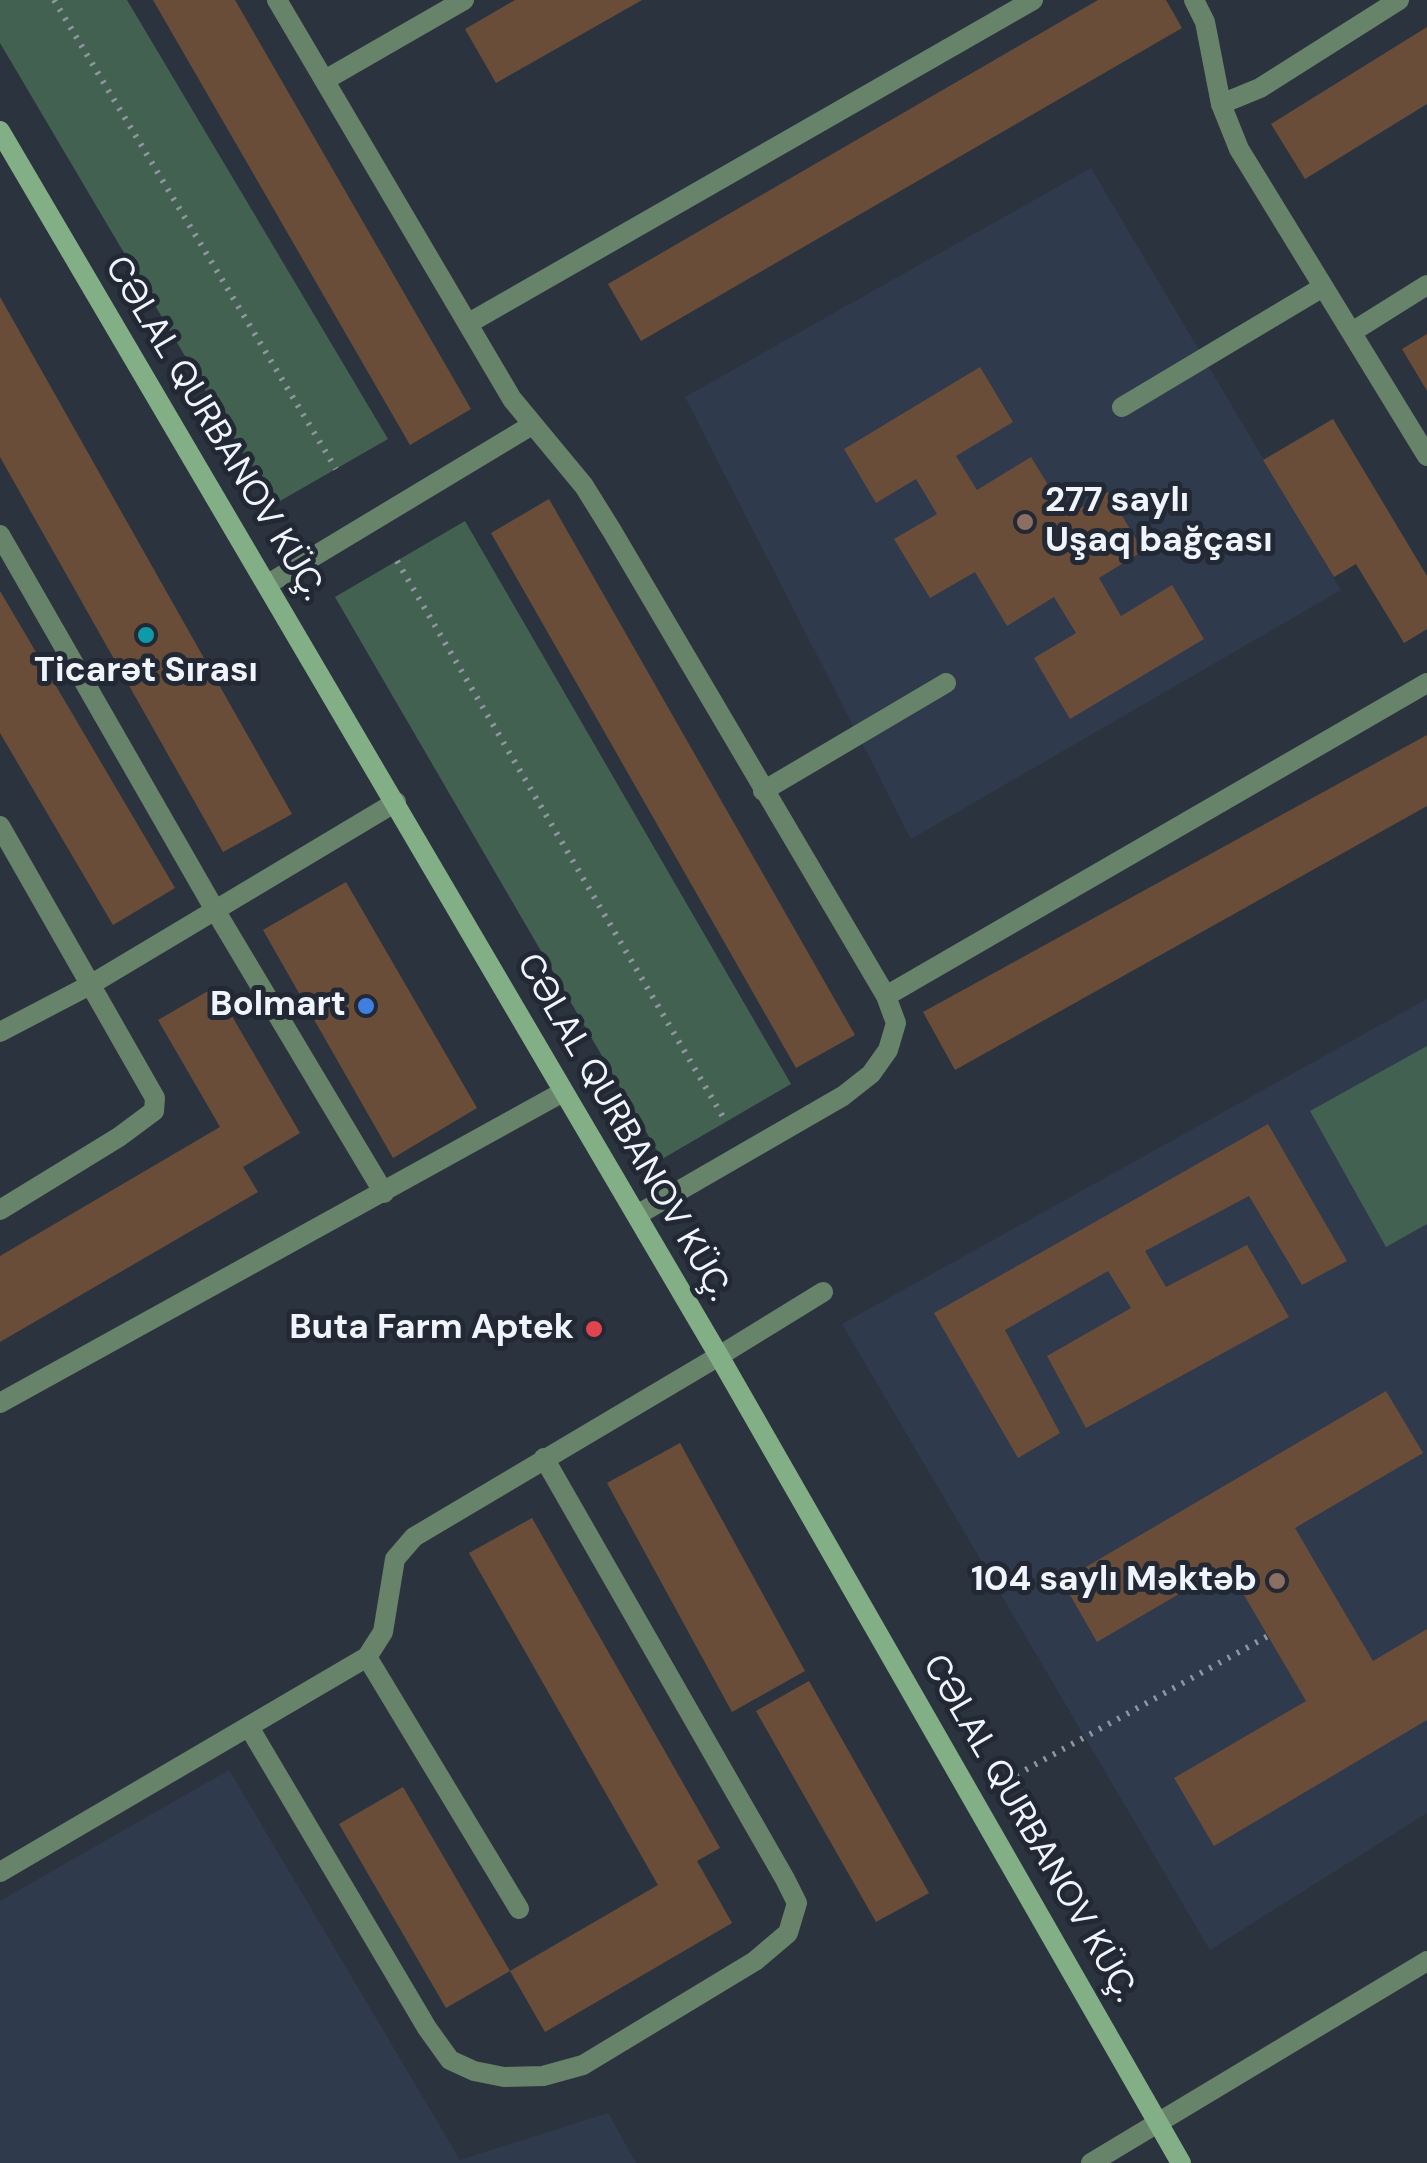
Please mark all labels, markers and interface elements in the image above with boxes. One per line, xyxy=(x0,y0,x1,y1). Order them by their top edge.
street label: CƏLAL QURBANOV KÜÇ. xyxy=(95,249,333,609)
place label: 277 saylı Uşaq bağçası xyxy=(1045,481,1273,563)
marker: 277 saylı Uşaq bağçası xyxy=(1014,511,1036,533)
marker: Ticarət Sırası xyxy=(135,624,157,646)
place label: Ticarət Sırası xyxy=(34,651,258,693)
street label: CƏLAL QURBANOV KÜÇ. xyxy=(506,947,740,1309)
place label: Bolmart xyxy=(210,985,346,1027)
marker: Bolmart xyxy=(355,995,377,1017)
place label: Buta Farm Aptek xyxy=(289,1308,574,1350)
marker: Buta Farm Aptek xyxy=(583,1318,605,1340)
place label: 104 saylı Məktəb xyxy=(971,1560,1257,1602)
marker: 104 saylı Məktəb xyxy=(1266,1570,1288,1592)
street label: CƏLAL QURBANOV KÜÇ. xyxy=(912,1648,1146,2010)

